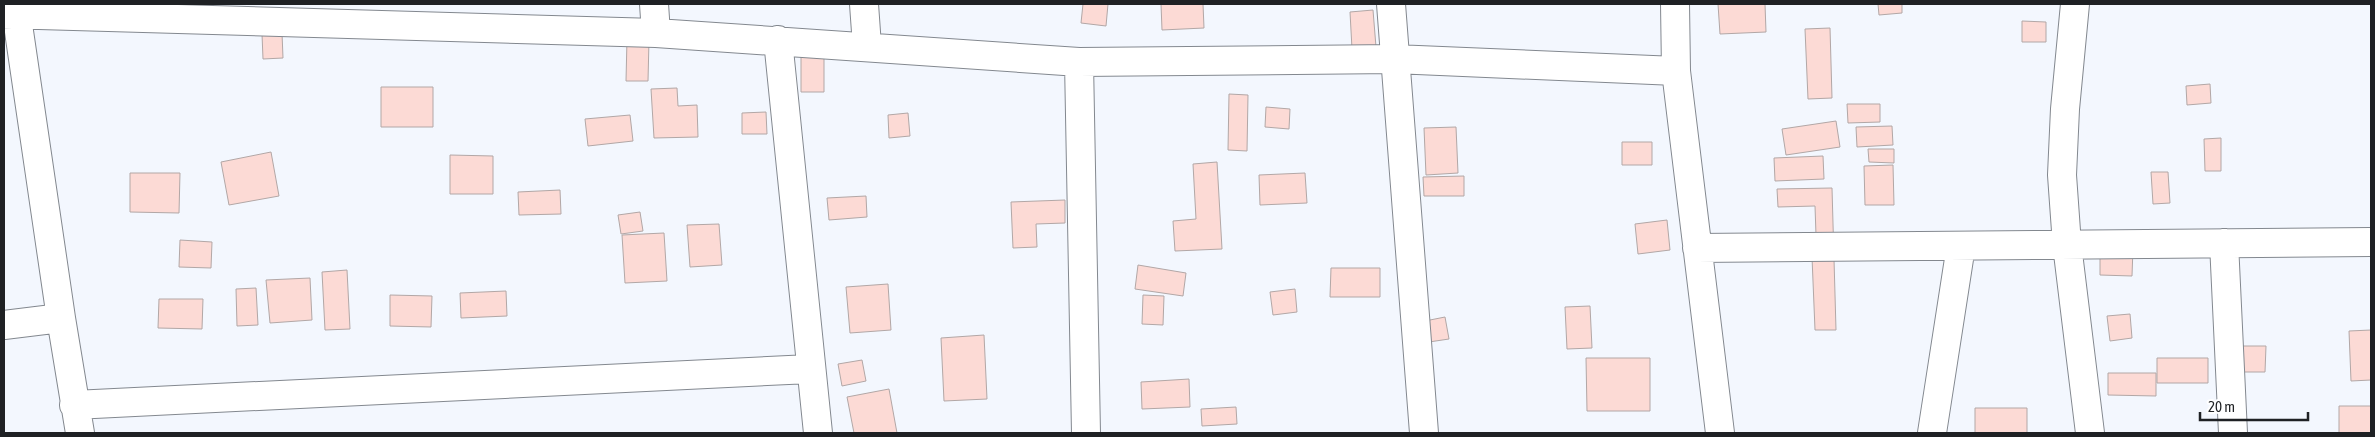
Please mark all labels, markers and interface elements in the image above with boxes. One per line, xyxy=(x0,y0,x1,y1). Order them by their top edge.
scale bar xyxy=(2200,390,2308,422)
text: 20 m xyxy=(2208,398,2235,415)

